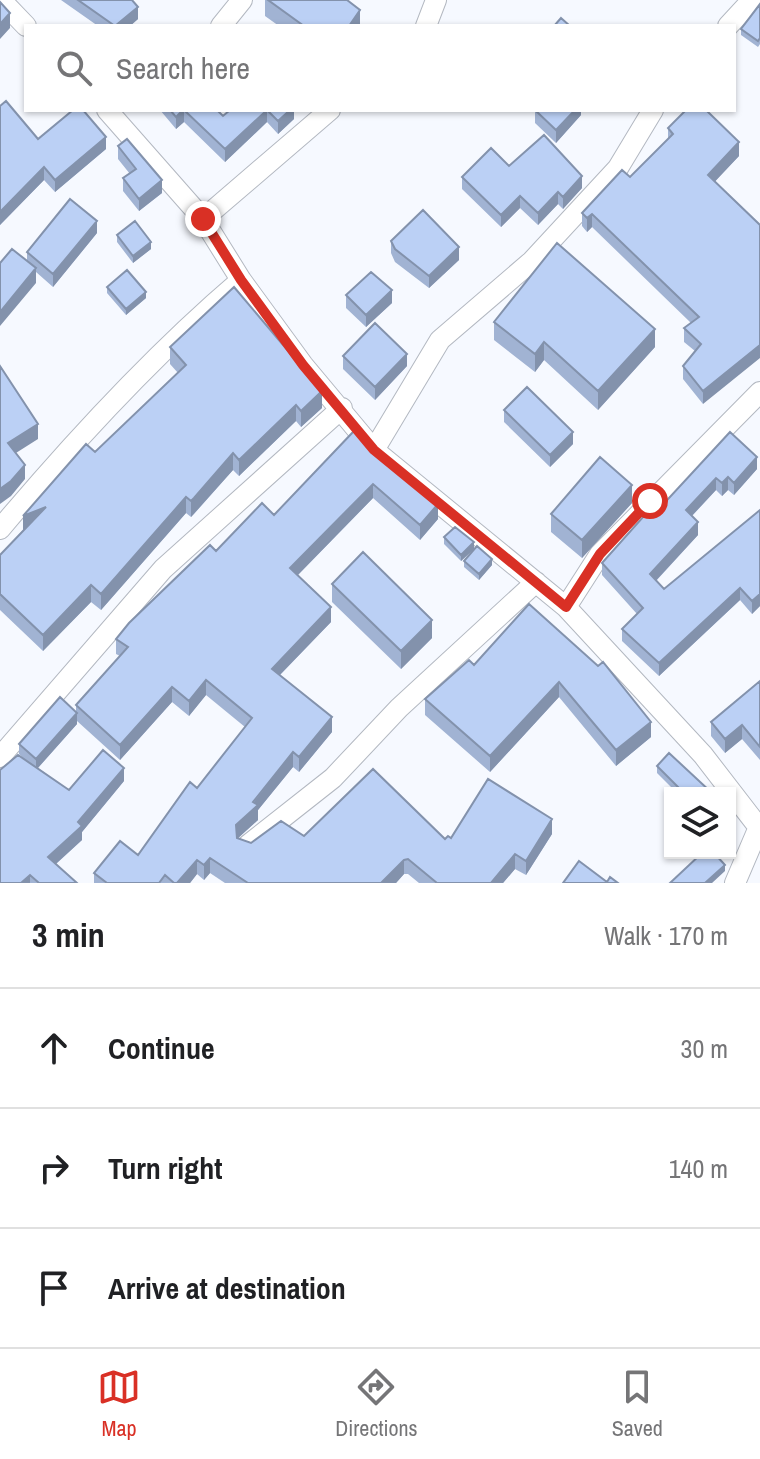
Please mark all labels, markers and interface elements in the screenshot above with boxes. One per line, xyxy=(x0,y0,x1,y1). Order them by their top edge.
search box xyxy=(24,24,736,112)
icon: search xyxy=(52,46,96,90)
text: Search here xyxy=(116,48,250,88)
route end xyxy=(185,201,221,237)
route start xyxy=(632,483,668,519)
map controls xyxy=(664,787,736,859)
button: layers xyxy=(664,787,736,859)
text: 3 min xyxy=(32,912,105,958)
text: Walk · 170 m xyxy=(604,918,728,953)
icon: ahead xyxy=(32,1026,76,1070)
text: Continue xyxy=(108,1028,215,1068)
text: 30 m xyxy=(681,1031,728,1066)
icon: right xyxy=(32,1146,76,1190)
text: Turn right xyxy=(108,1148,222,1188)
text: 140 m xyxy=(669,1151,728,1186)
icon: arrive xyxy=(32,1266,76,1310)
text: Arrive at destination xyxy=(108,1268,346,1308)
tab: Map xyxy=(97,1365,141,1443)
tab: Directions xyxy=(335,1365,418,1443)
tab: Saved xyxy=(612,1365,663,1443)

